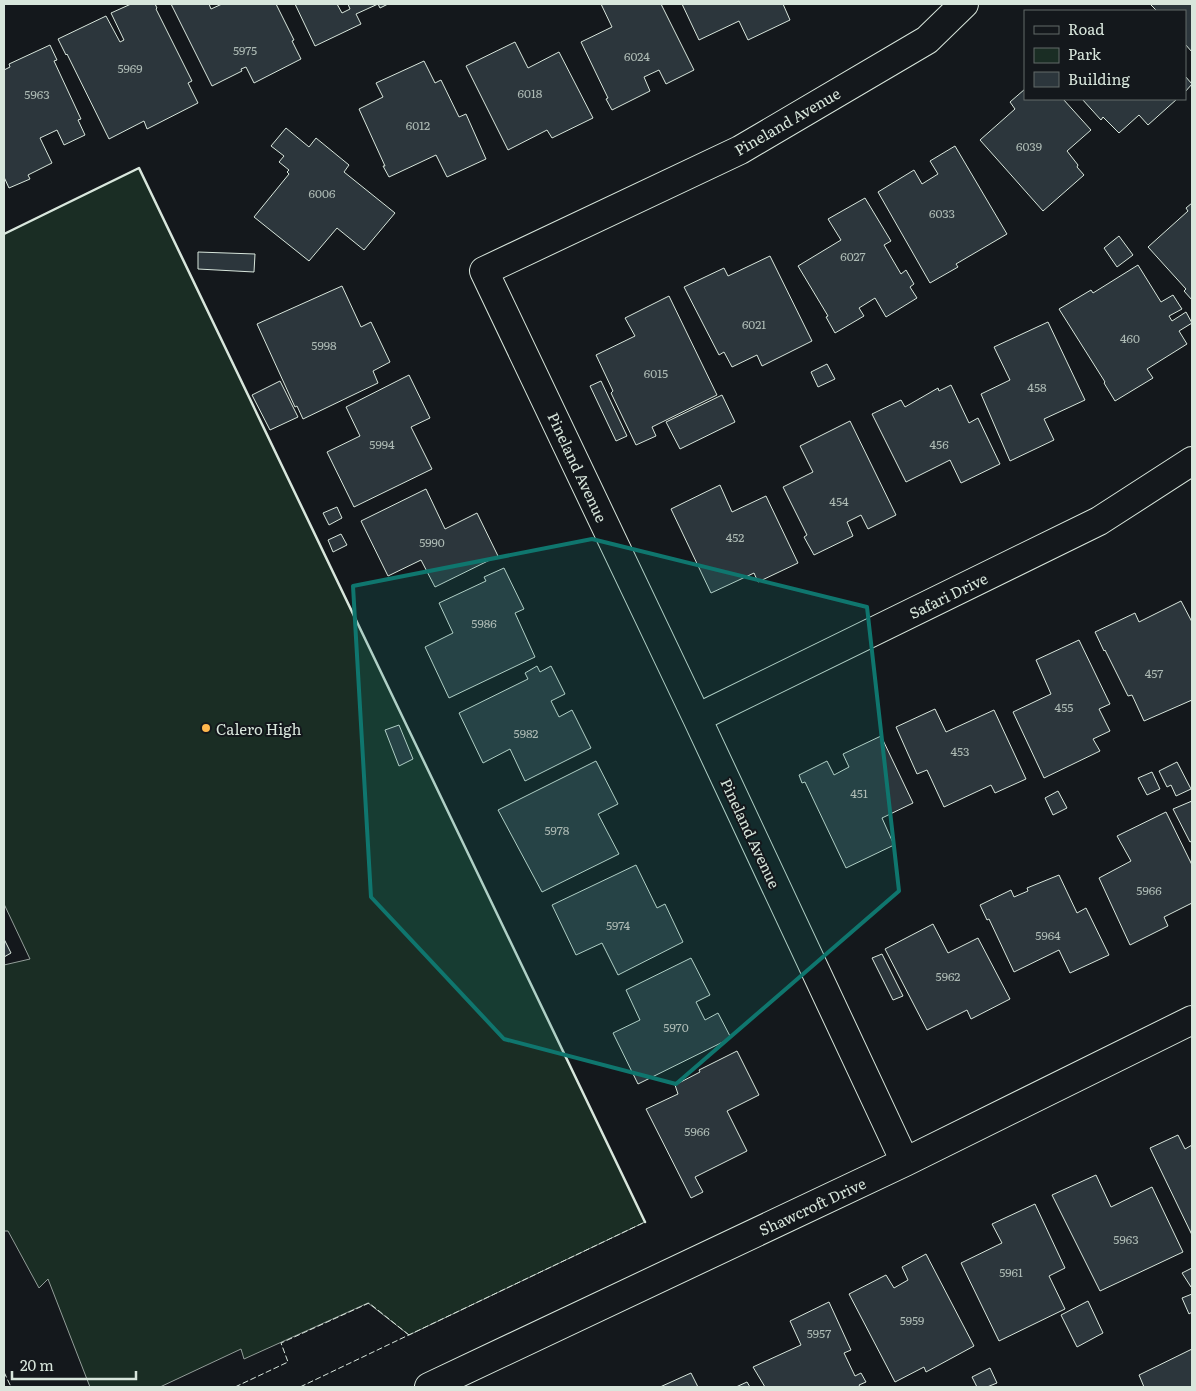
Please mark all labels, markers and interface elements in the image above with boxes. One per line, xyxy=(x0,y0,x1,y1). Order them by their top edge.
legend xyxy=(1024,10,1186,100)
text: Road xyxy=(1068,17,1104,40)
house number: 5975 xyxy=(233,41,257,59)
text: Park xyxy=(1068,42,1102,65)
house number: 6024 xyxy=(624,47,650,65)
house number: 5969 xyxy=(117,59,143,77)
text: Building xyxy=(1068,67,1130,90)
street label: Pineland Avenue xyxy=(730,81,844,161)
house number: 6018 xyxy=(518,84,543,102)
house number: 5963 xyxy=(24,85,50,103)
house number: 6012 xyxy=(406,116,430,134)
house number: 6039 xyxy=(1016,137,1042,155)
house number: 6006 xyxy=(309,184,336,202)
house number: 6033 xyxy=(929,204,955,222)
house number: 6027 xyxy=(840,247,866,265)
house number: 6021 xyxy=(742,315,766,333)
house number: 460 xyxy=(1120,329,1140,347)
house number: 5998 xyxy=(311,336,337,354)
house number: 6015 xyxy=(644,364,668,382)
house number: 458 xyxy=(1027,378,1047,396)
street label: Pineland Avenue xyxy=(542,408,614,526)
house number: 5994 xyxy=(369,435,395,453)
house number: 456 xyxy=(929,435,949,453)
house number: 454 xyxy=(829,492,849,510)
house number: 452 xyxy=(726,528,744,546)
house number: 5990 xyxy=(419,533,445,551)
street label: Safari Drive xyxy=(905,566,991,624)
house number: 5986 xyxy=(471,614,497,632)
house number: 457 xyxy=(1145,664,1163,682)
house number: 455 xyxy=(1055,698,1073,716)
place label: Calero High xyxy=(216,717,301,740)
marker: Calero High xyxy=(200,722,212,734)
house number: 5982 xyxy=(514,724,538,742)
house number: 453 xyxy=(950,742,970,760)
street label: Pineland Avenue xyxy=(715,774,787,892)
house number: 451 xyxy=(850,784,868,802)
house number: 5978 xyxy=(545,821,570,839)
house number: 5966 xyxy=(1136,881,1162,899)
house number: 5974 xyxy=(606,916,630,934)
house number: 5964 xyxy=(1035,926,1061,944)
house number: 5962 xyxy=(936,967,960,985)
house number: 5970 xyxy=(663,1018,689,1036)
house number: 5966 xyxy=(684,1122,710,1140)
street label: Shawcroft Drive xyxy=(755,1171,870,1241)
house number: 5963 xyxy=(1113,1230,1139,1248)
house number: 5961 xyxy=(999,1263,1023,1281)
house number: 5959 xyxy=(900,1311,924,1329)
house number: 5957 xyxy=(807,1324,831,1342)
scale bar xyxy=(12,1348,136,1380)
text: 20 m xyxy=(20,1353,54,1376)

